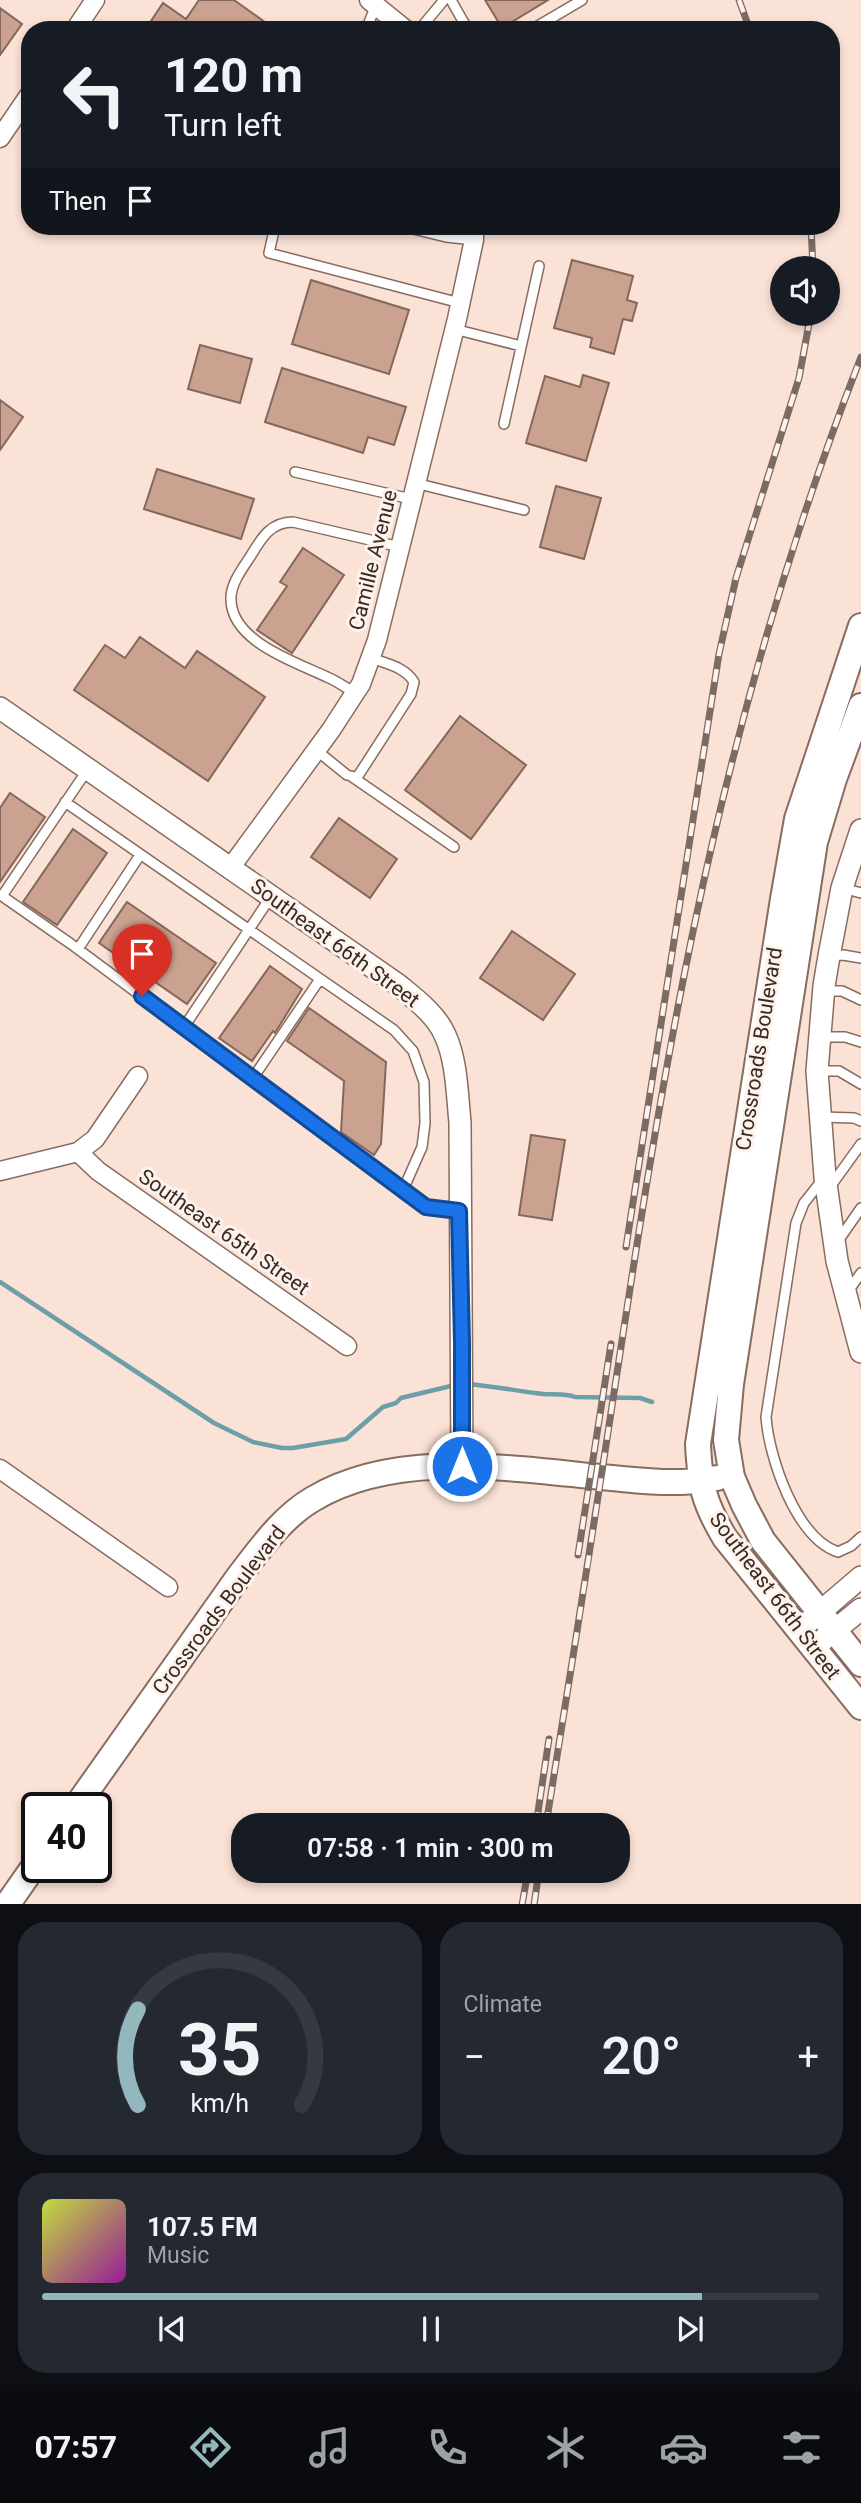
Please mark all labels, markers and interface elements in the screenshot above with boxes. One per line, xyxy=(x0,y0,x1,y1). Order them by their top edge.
text: 120 m xyxy=(164,47,303,104)
icon: left xyxy=(49,49,140,140)
text: Turn left xyxy=(164,106,282,144)
icon: arrive xyxy=(121,182,159,220)
text: Then xyxy=(49,186,107,216)
map controls xyxy=(770,256,840,326)
button: sound xyxy=(770,256,840,326)
street label: Camille Avenue xyxy=(344,487,402,633)
street label: Southeast 66th Street xyxy=(246,874,424,1012)
pin xyxy=(112,924,172,996)
icon: arrive xyxy=(123,935,161,973)
street label: Crossroads Boulevard xyxy=(731,946,787,1152)
street label: Southeast 65th Street xyxy=(134,1164,314,1300)
position arrow xyxy=(425,1429,499,1503)
street label: Southeast 66th Street xyxy=(704,1508,846,1684)
street label: Crossroads Boulevard xyxy=(148,1521,290,1699)
speed limit sign: 40 xyxy=(21,1792,112,1883)
text: 07:58 · 1 min · 300 m xyxy=(307,1833,554,1863)
text: Climate xyxy=(464,1991,542,2018)
text: 35 xyxy=(178,2007,262,2093)
text: 20° xyxy=(602,2026,681,2087)
text: − xyxy=(464,2035,485,2079)
text: + xyxy=(797,2035,819,2079)
text: km/h xyxy=(190,2088,249,2117)
text: 107.5 FM xyxy=(147,2212,258,2242)
text: Music xyxy=(147,2242,209,2269)
icon: previous xyxy=(153,2310,191,2348)
icon: pause xyxy=(412,2310,450,2348)
icon: next xyxy=(671,2310,709,2348)
icon: directions xyxy=(186,2423,235,2472)
icon: music xyxy=(305,2423,354,2472)
icon: phone xyxy=(423,2423,472,2472)
icon: climate xyxy=(541,2423,590,2472)
icon: car xyxy=(659,2423,708,2472)
icon: filters xyxy=(777,2423,826,2472)
text: 07:57 xyxy=(35,2428,117,2466)

